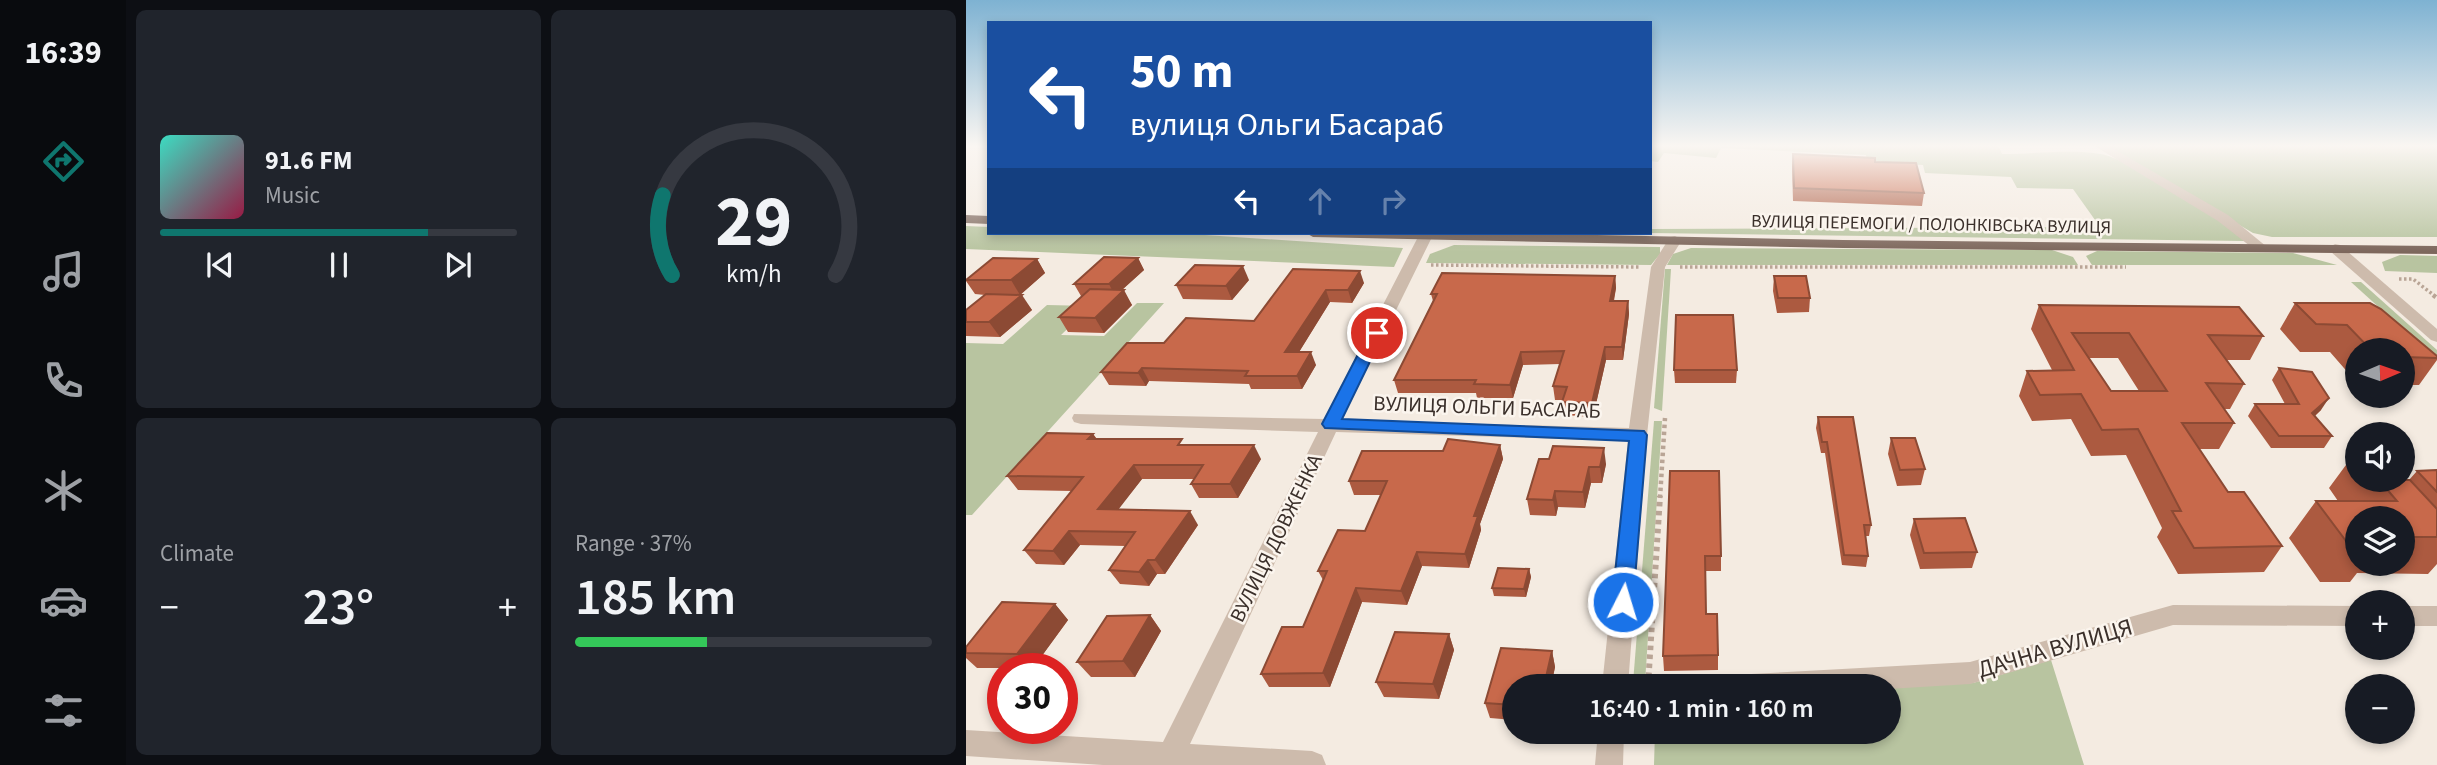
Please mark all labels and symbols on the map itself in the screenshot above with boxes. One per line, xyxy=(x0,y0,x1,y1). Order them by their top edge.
street label: ВУЛИЦЯ ПЕРЕМОГИ / ПОЛОНКІВСЬКА ВУЛИЦЯ xyxy=(1751,209,2111,240)
pin xyxy=(1347,303,1407,363)
north arrow xyxy=(2345,338,2415,408)
street label: ВУЛИЦЯ ОЛЬГИ БАСАРАБ xyxy=(1373,388,1601,426)
street label: ВУЛИЦЯ ДОВЖЕНКА xyxy=(1222,448,1330,627)
position arrow xyxy=(1586,565,1660,639)
street label: ДАЧНА ВУЛИЦЯ xyxy=(1974,610,2137,687)
speed limit sign: 30 xyxy=(987,653,1078,744)

